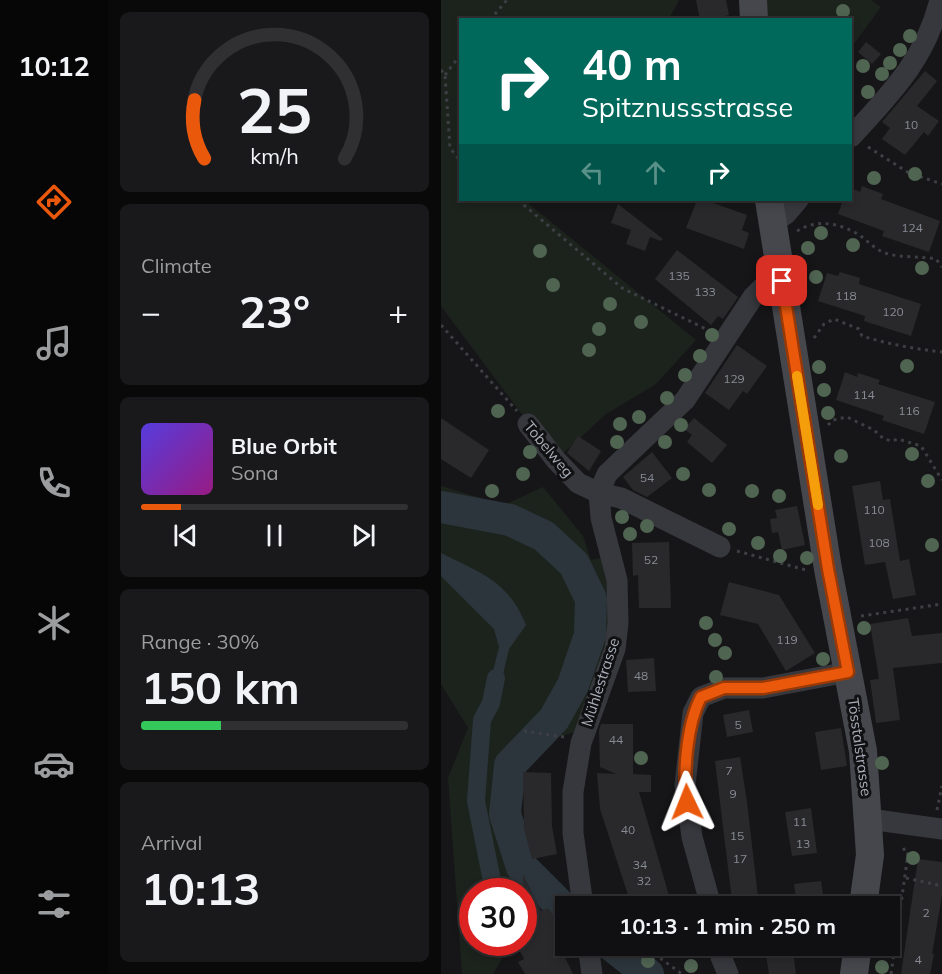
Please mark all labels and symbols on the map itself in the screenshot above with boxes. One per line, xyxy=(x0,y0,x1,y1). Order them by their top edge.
house number: 10 xyxy=(904,117,918,132)
house number: 124 xyxy=(901,220,923,235)
pin xyxy=(756,255,807,306)
house number: 135 xyxy=(668,268,690,283)
house number: 133 xyxy=(694,284,716,299)
house number: 118 xyxy=(835,288,857,303)
house number: 120 xyxy=(882,304,904,319)
house number: 129 xyxy=(723,371,745,386)
house number: 114 xyxy=(853,387,875,402)
house number: 116 xyxy=(898,403,920,418)
street label: Tobelweg xyxy=(520,417,578,481)
house number: 54 xyxy=(640,470,654,485)
house number: 110 xyxy=(863,502,885,517)
house number: 108 xyxy=(868,535,890,550)
house number: 52 xyxy=(644,552,658,567)
house number: 119 xyxy=(776,632,798,647)
street label: Mühlestrasse xyxy=(577,635,623,729)
house number: 48 xyxy=(634,668,648,683)
street label: Tösstalstrasse xyxy=(844,697,876,797)
house number: 5 xyxy=(734,717,742,732)
house number: 44 xyxy=(609,732,623,747)
house number: 7 xyxy=(725,763,733,778)
position arrow xyxy=(655,770,719,834)
house number: 9 xyxy=(729,786,737,801)
house number: 11 xyxy=(793,814,807,829)
house number: 40 xyxy=(621,822,635,837)
house number: 15 xyxy=(730,828,744,843)
house number: 13 xyxy=(796,836,810,851)
house number: 17 xyxy=(733,851,747,866)
house number: 34 xyxy=(633,857,647,872)
house number: 32 xyxy=(637,873,651,888)
speed limit sign: 30 xyxy=(459,878,537,956)
house number: 2 xyxy=(922,905,930,920)
house number: 4 xyxy=(914,952,922,967)

